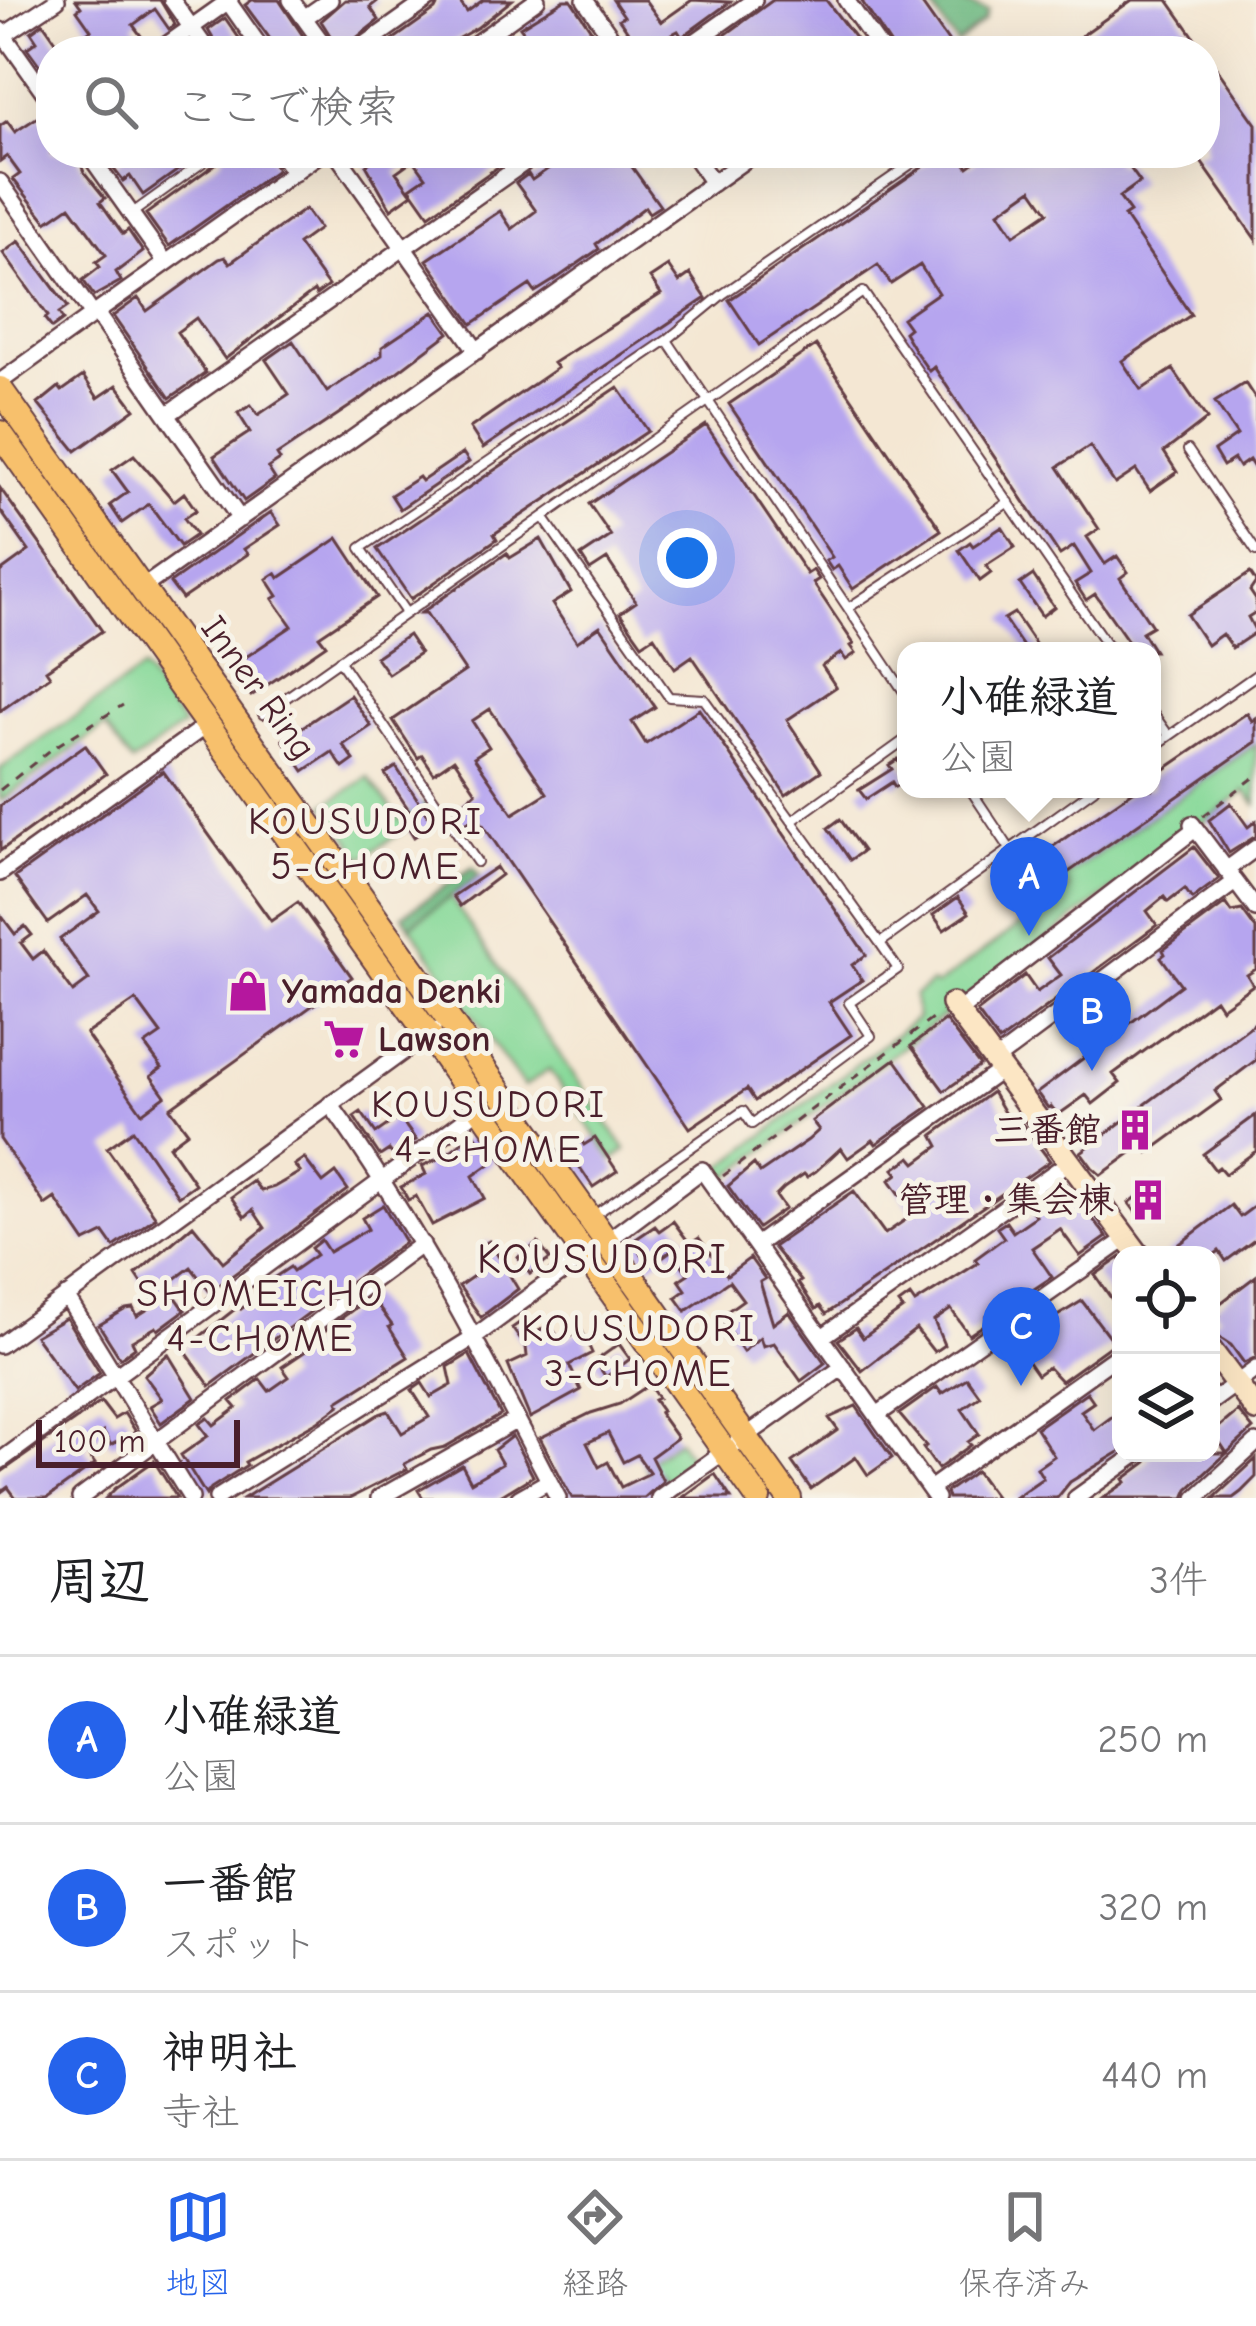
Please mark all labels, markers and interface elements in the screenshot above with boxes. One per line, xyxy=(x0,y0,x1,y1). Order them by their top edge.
search box xyxy=(36,36,1220,168)
icon: search xyxy=(78,69,144,135)
text: ここで検索 xyxy=(174,81,399,133)
your location xyxy=(657,528,717,588)
street label: Inner Ring xyxy=(192,608,324,768)
popup xyxy=(897,642,1161,798)
text: 小碓緑道 xyxy=(939,671,1119,723)
text: 公園 xyxy=(939,735,1017,780)
district label: KOUSUDORI 5-CHOME xyxy=(248,799,484,889)
pin: A xyxy=(990,837,1068,936)
shop icon: Yamada Denki xyxy=(225,968,271,1014)
place label: Yamada Denki xyxy=(282,971,502,1012)
pin: B xyxy=(1053,972,1131,1071)
supermarket icon: Lawson xyxy=(321,1016,367,1062)
place label: Lawson xyxy=(378,1019,491,1060)
district label: KOUSUDORI 4-CHOME xyxy=(371,1082,607,1172)
building icon: 三番館 xyxy=(1112,1107,1158,1153)
place label: 三番館 xyxy=(993,1110,1101,1151)
building icon: 管理・集会棟 xyxy=(1125,1177,1171,1223)
place label: 管理・集会棟 xyxy=(898,1180,1114,1221)
district label: KOUSUDORI xyxy=(477,1235,729,1284)
map controls xyxy=(1112,1246,1220,1462)
button: locate xyxy=(1112,1246,1220,1354)
district label: SHOMEICHO 4-CHOME xyxy=(136,1271,386,1361)
pin: C xyxy=(982,1287,1060,1386)
district label: KOUSUDORI 3-CHOME xyxy=(521,1306,757,1396)
button: layers xyxy=(1112,1354,1220,1462)
scale bar xyxy=(36,1414,240,1467)
text: 100 m xyxy=(54,1422,146,1460)
text: 周辺 xyxy=(48,1552,150,1611)
text: 3件 xyxy=(1149,1558,1208,1603)
text: 小碓緑道 xyxy=(162,1690,342,1742)
text: A xyxy=(76,1717,98,1762)
text: 250 m xyxy=(1097,1717,1208,1762)
text: 公園 xyxy=(162,1754,240,1799)
text: 一番館 xyxy=(162,1858,297,1910)
text: B xyxy=(75,1885,99,1930)
text: 320 m xyxy=(1099,1885,1208,1930)
text: スポット xyxy=(162,1922,318,1967)
text: 神明社 xyxy=(162,2026,297,2078)
text: C xyxy=(75,2053,99,2098)
text: 440 m xyxy=(1101,2053,1208,2098)
text: 寺社 xyxy=(162,2090,240,2135)
tab: 地図 xyxy=(165,2184,231,2304)
tab: 経路 xyxy=(562,2184,628,2304)
tab: 保存済み xyxy=(959,2184,1091,2304)

